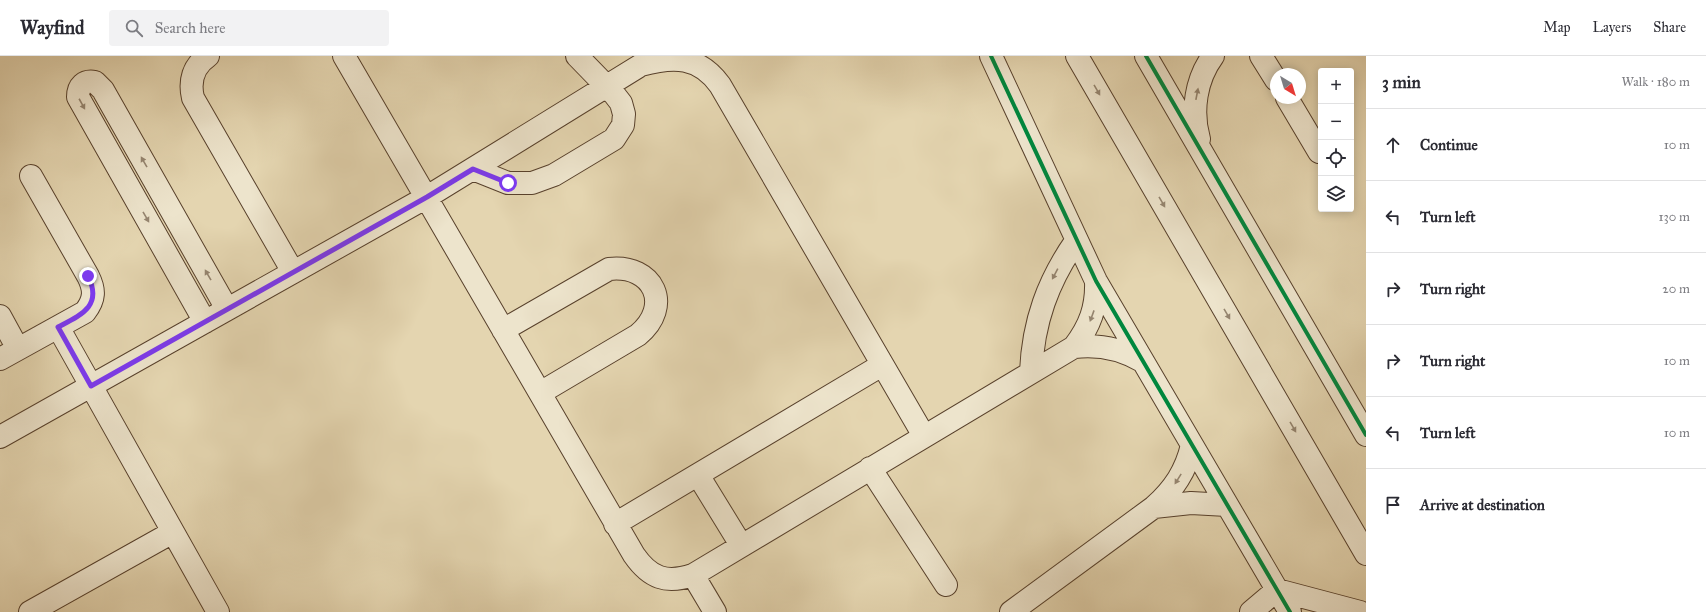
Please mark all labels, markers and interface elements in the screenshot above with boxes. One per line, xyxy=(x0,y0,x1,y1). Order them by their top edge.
search box xyxy=(109,10,389,46)
text: Wayfind xyxy=(20,16,85,39)
icon: search xyxy=(123,17,145,39)
text: Search here xyxy=(155,19,226,37)
text: Map xyxy=(1543,19,1571,36)
text: Layers xyxy=(1593,19,1631,36)
text: Share xyxy=(1653,19,1686,36)
north arrow xyxy=(1270,68,1306,104)
map controls xyxy=(1318,68,1354,212)
button: + xyxy=(1318,68,1354,104)
text: 3 min xyxy=(1382,72,1421,93)
text: Walk · 180 m xyxy=(1621,74,1690,90)
one-way arrow xyxy=(1093,84,1100,96)
one-way arrow xyxy=(1195,88,1201,100)
one-way arrow xyxy=(78,98,85,109)
button: − xyxy=(1318,104,1354,140)
icon: ahead xyxy=(1382,134,1404,156)
text: Continue xyxy=(1420,136,1478,154)
text: 10 m xyxy=(1664,137,1690,153)
button: locate xyxy=(1318,140,1354,176)
one-way arrow xyxy=(140,156,147,168)
route start xyxy=(499,174,517,192)
button: layers xyxy=(1318,176,1354,212)
one-way arrow xyxy=(1159,196,1166,208)
icon: left xyxy=(1382,206,1404,228)
text: Turn left xyxy=(1420,208,1476,226)
text: 130 m xyxy=(1658,209,1690,225)
one-way arrow xyxy=(142,211,149,223)
route end xyxy=(79,267,97,285)
one-way arrow xyxy=(1052,268,1059,280)
one-way arrow xyxy=(204,269,211,281)
icon: right xyxy=(1382,278,1404,300)
text: Turn right xyxy=(1420,280,1485,298)
text: 20 m xyxy=(1662,281,1690,297)
one-way arrow xyxy=(1224,308,1231,320)
one-way arrow xyxy=(1088,310,1094,322)
icon: right xyxy=(1382,350,1404,372)
text: Turn right xyxy=(1420,352,1485,370)
text: 10 m xyxy=(1664,353,1690,369)
one-way arrow xyxy=(1289,421,1296,433)
icon: left xyxy=(1382,422,1404,444)
text: Turn left xyxy=(1420,424,1476,442)
text: 10 m xyxy=(1664,425,1690,441)
one-way arrow xyxy=(1175,473,1182,485)
icon: arrive xyxy=(1382,494,1404,516)
text: Arrive at destination xyxy=(1420,496,1545,514)

